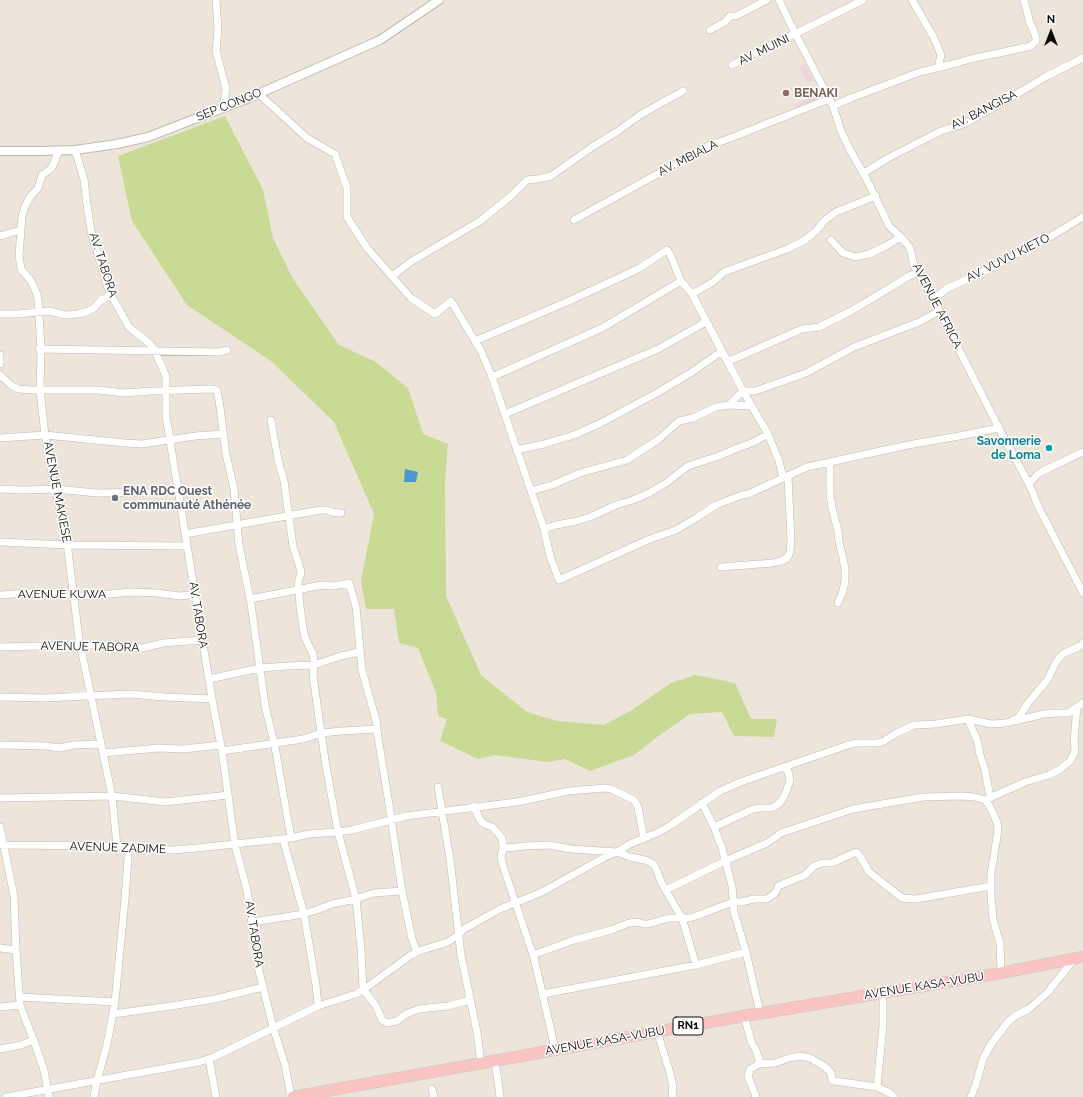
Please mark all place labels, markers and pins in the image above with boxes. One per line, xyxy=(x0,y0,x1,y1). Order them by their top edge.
place label: BENAKI xyxy=(794,86,838,100)
marker: BENAKI xyxy=(781,88,791,98)
place label: Savonnerie de Loma xyxy=(977,434,1041,462)
marker: Savonnerie de Loma xyxy=(1044,443,1054,453)
place label: ENA RDC Ouest communauté Athénée xyxy=(123,484,251,512)
marker: ENA RDC Ouest communauté Athénée xyxy=(110,493,120,503)

